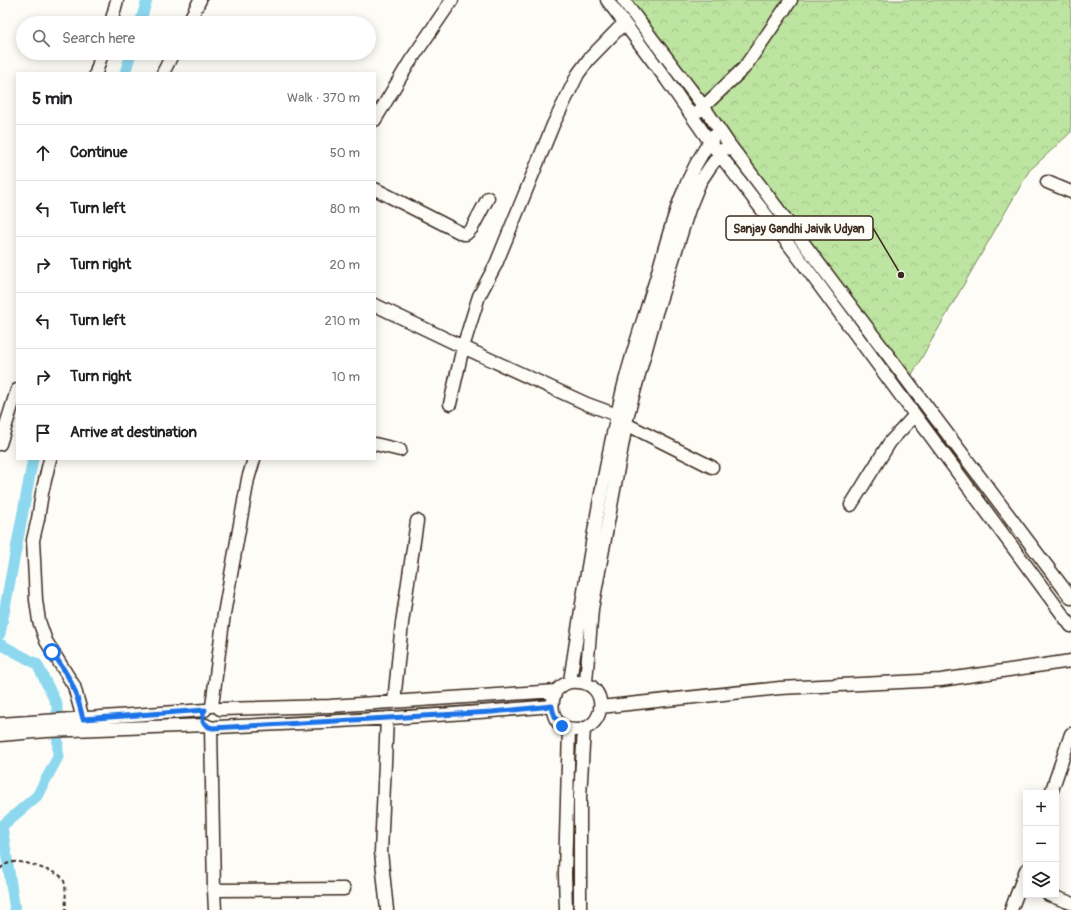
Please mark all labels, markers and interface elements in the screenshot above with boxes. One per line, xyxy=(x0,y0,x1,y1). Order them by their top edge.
search box xyxy=(16,16,376,60)
icon: search xyxy=(30,27,52,49)
text: Search here xyxy=(62,29,135,48)
text: 5 min xyxy=(32,88,72,109)
text: Walk · 370 m xyxy=(287,90,360,106)
icon: ahead xyxy=(32,142,54,164)
text: Continue xyxy=(70,143,128,162)
text: 50 m xyxy=(330,145,360,161)
icon: left xyxy=(32,198,54,220)
text: Turn left xyxy=(70,199,126,218)
text: 80 m xyxy=(330,201,360,217)
callout: Sanjay Gandhi Jaivik Udyan xyxy=(726,216,873,240)
text: Sanjay Gandhi Jaivik Udyan xyxy=(733,222,865,237)
icon: right xyxy=(32,254,54,276)
text: Turn right xyxy=(70,255,131,274)
text: 20 m xyxy=(329,257,360,273)
icon: left xyxy=(32,310,54,332)
text: Turn left xyxy=(70,311,126,330)
text: 210 m xyxy=(324,313,360,329)
icon: right xyxy=(32,366,54,388)
text: Turn right xyxy=(70,367,131,386)
text: 10 m xyxy=(332,369,360,385)
icon: arrive xyxy=(32,422,54,444)
text: Arrive at destination xyxy=(70,423,197,442)
route start xyxy=(43,643,61,661)
route end xyxy=(553,717,571,735)
map controls xyxy=(1023,790,1059,898)
button: + xyxy=(1023,790,1059,826)
button: − xyxy=(1023,826,1059,862)
button: layers xyxy=(1023,862,1059,898)

